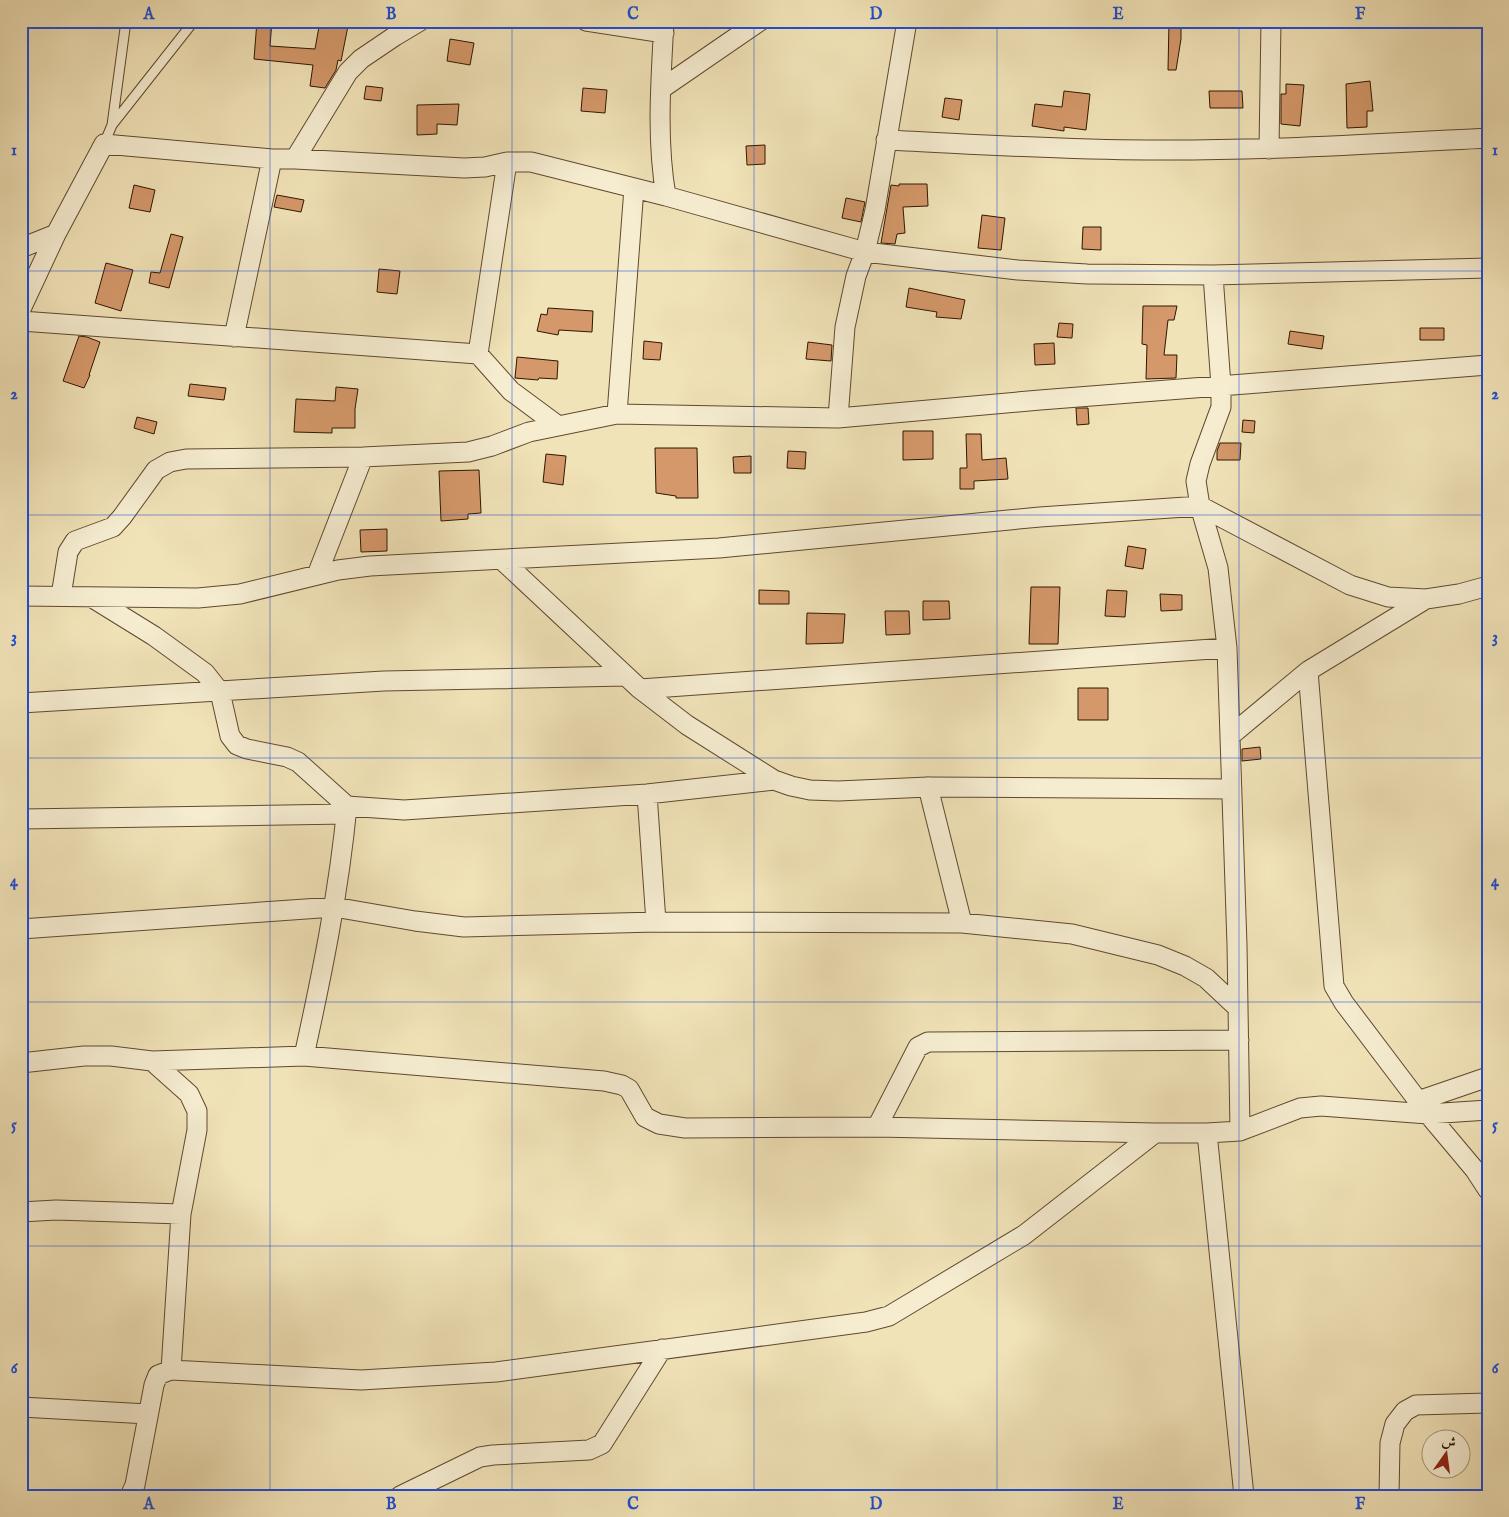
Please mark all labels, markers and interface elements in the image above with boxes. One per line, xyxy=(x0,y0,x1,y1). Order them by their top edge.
text: A xyxy=(143,5,156,25)
text: B xyxy=(386,5,397,25)
text: C xyxy=(627,5,639,25)
text: D xyxy=(870,5,883,25)
text: E xyxy=(1112,5,1124,25)
text: F xyxy=(1355,5,1366,25)
text: 1 xyxy=(11,141,17,161)
text: 1 xyxy=(1492,141,1498,161)
text: 2 xyxy=(10,385,18,405)
text: 2 xyxy=(1491,385,1499,405)
text: 3 xyxy=(11,628,17,648)
text: 3 xyxy=(1492,628,1498,648)
text: 4 xyxy=(10,872,19,892)
text: 4 xyxy=(1491,872,1500,892)
text: 5 xyxy=(11,1116,17,1136)
text: 5 xyxy=(1492,1116,1498,1136)
text: 6 xyxy=(11,1359,19,1379)
text: 6 xyxy=(1492,1359,1500,1379)
north arrow xyxy=(1422,1430,1472,1480)
text: ش xyxy=(1440,1432,1458,1453)
text: A xyxy=(143,1495,156,1515)
text: B xyxy=(386,1495,397,1515)
text: C xyxy=(627,1495,639,1515)
text: D xyxy=(870,1495,883,1515)
text: E xyxy=(1112,1495,1124,1515)
text: F xyxy=(1355,1495,1366,1515)

